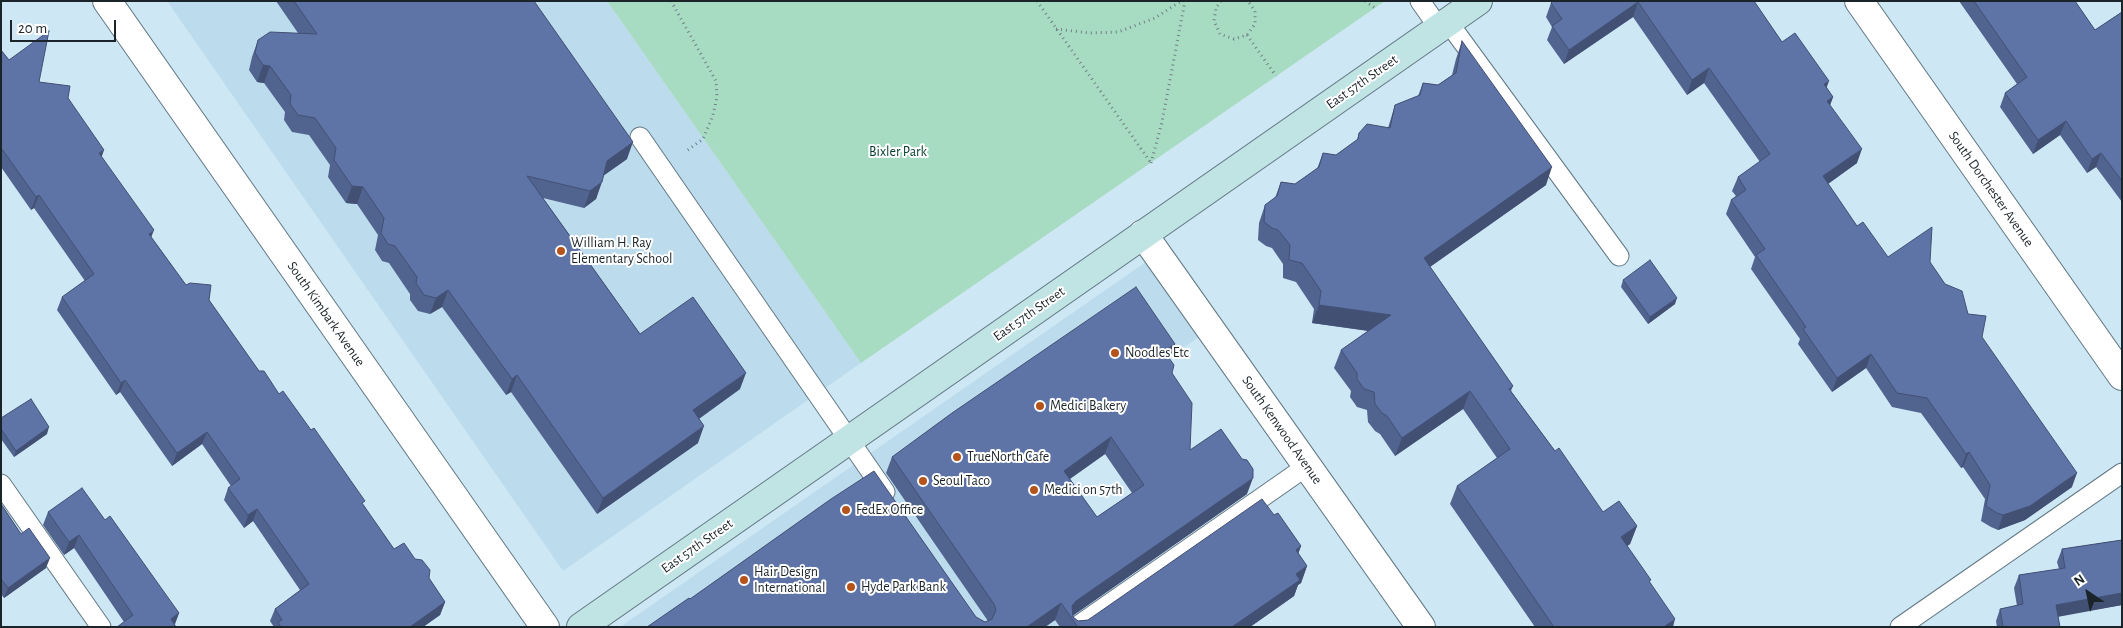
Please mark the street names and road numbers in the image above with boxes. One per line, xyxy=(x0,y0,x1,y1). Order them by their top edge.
street label: East 57th Street xyxy=(1323,51,1401,113)
street label: South Dorchester Avenue xyxy=(1945,128,2037,250)
street label: South Kimbark Avenue xyxy=(283,258,369,370)
street label: East 57th Street xyxy=(990,283,1068,345)
street label: South Kenwood Avenue xyxy=(1238,373,1326,487)
street label: East 57th Street xyxy=(658,515,736,577)

